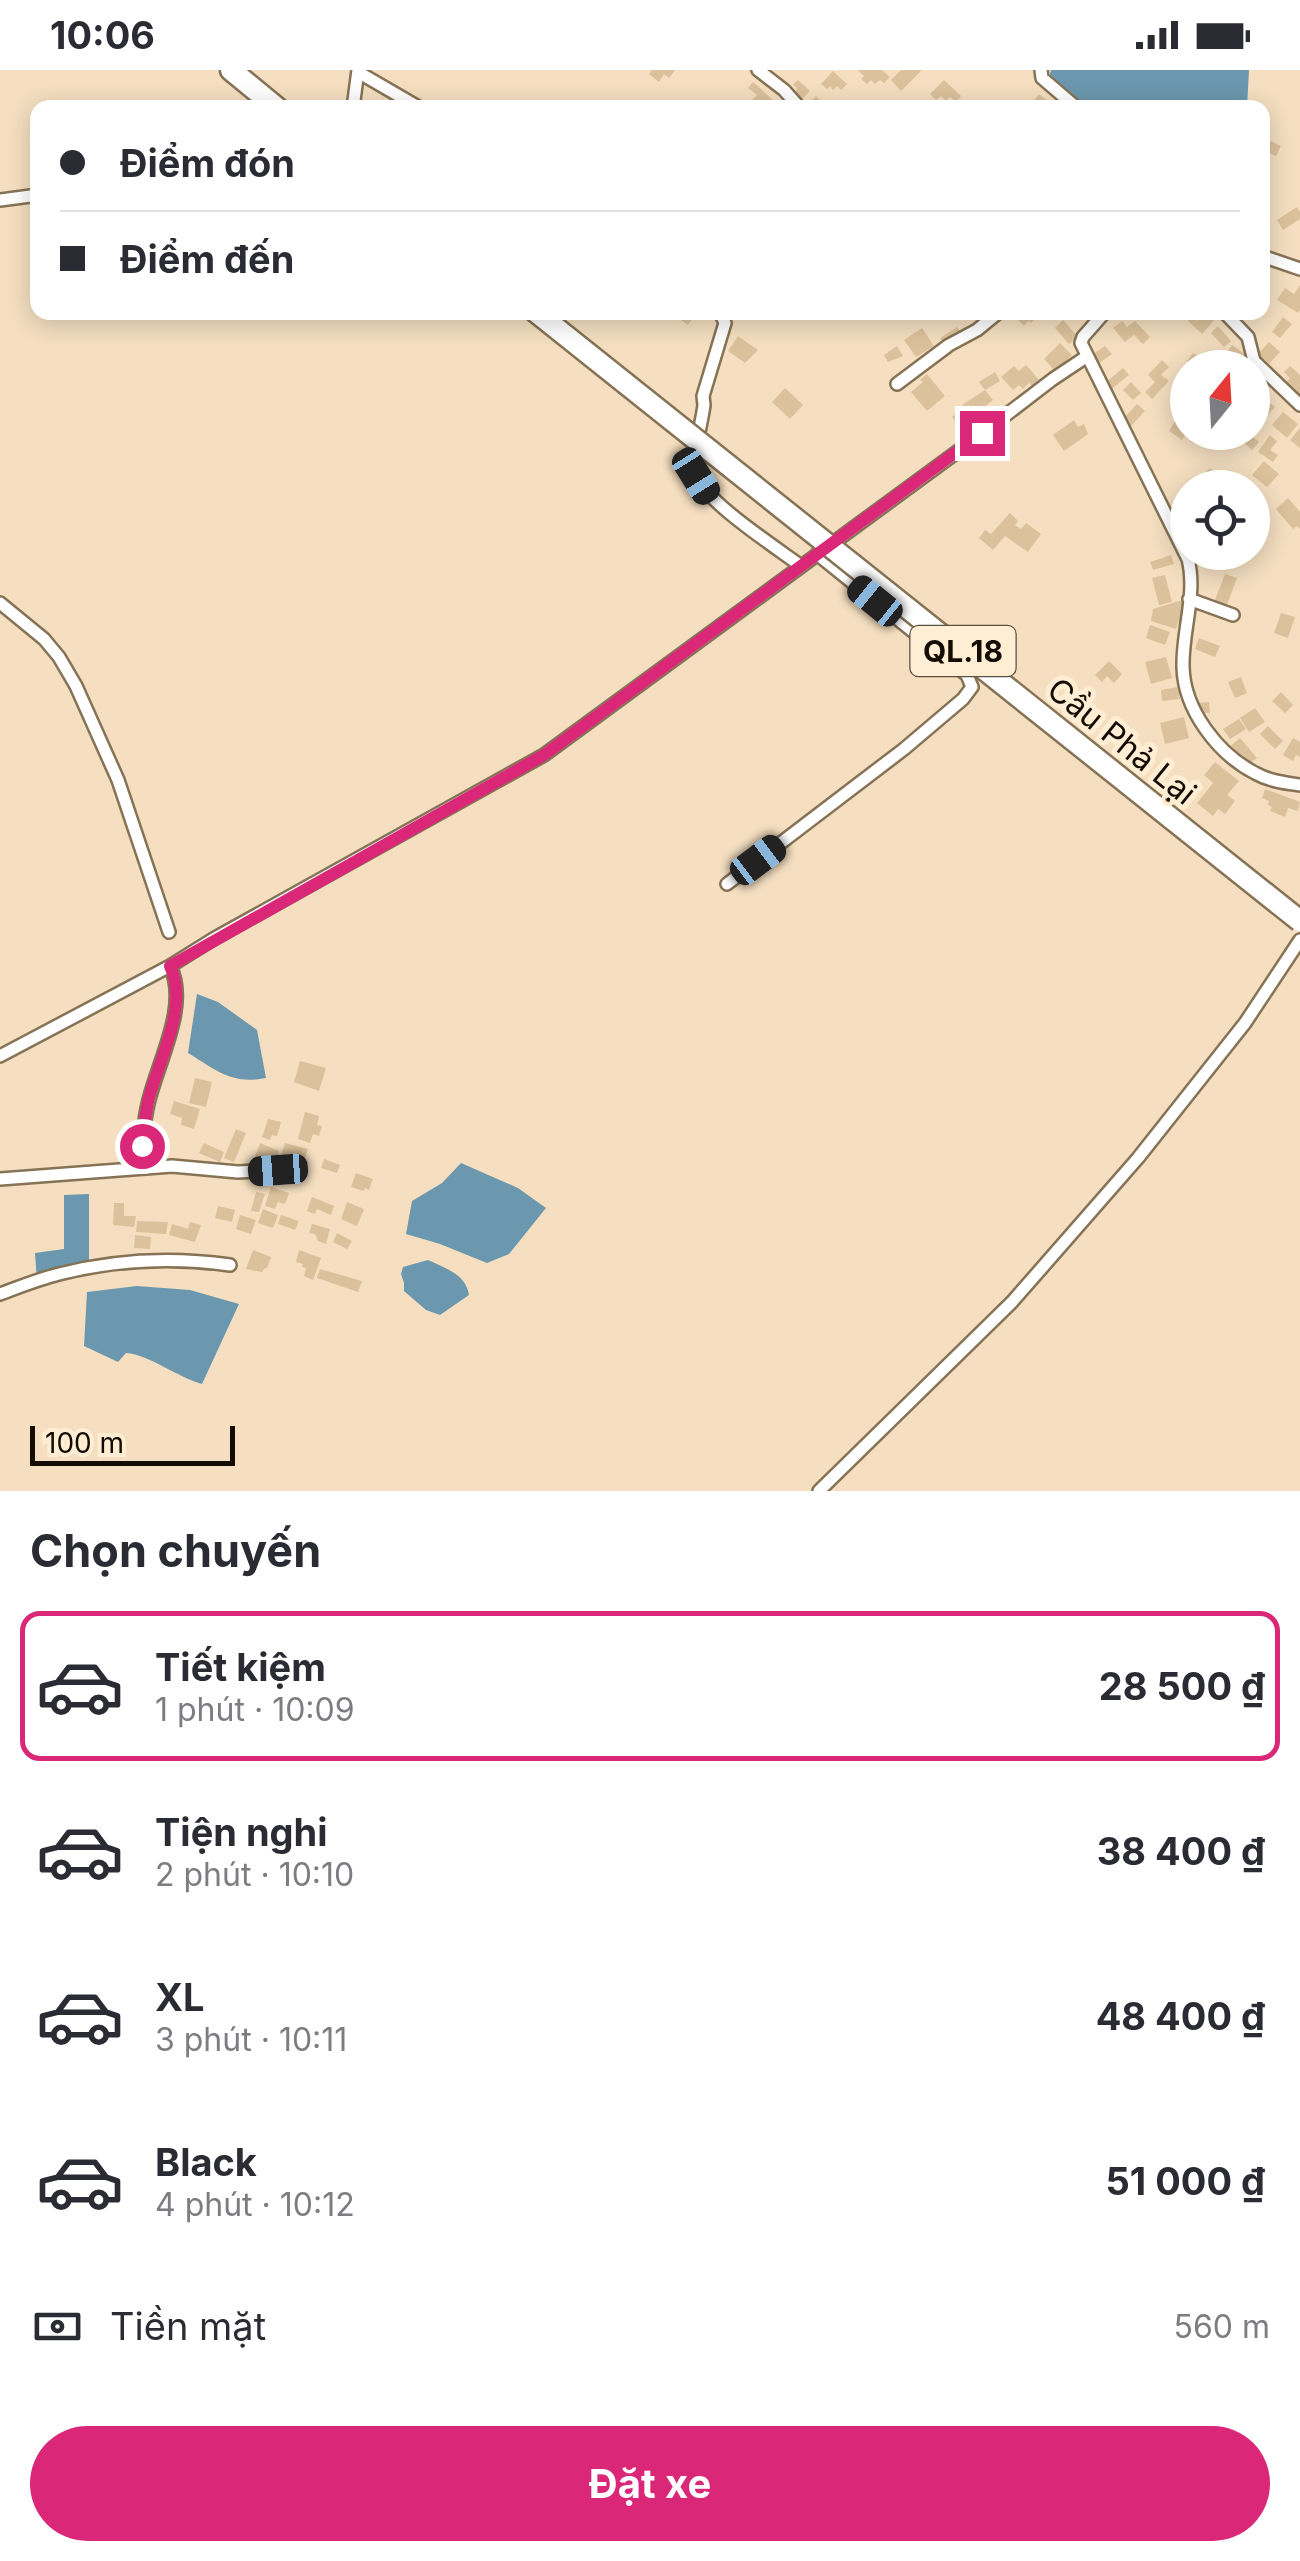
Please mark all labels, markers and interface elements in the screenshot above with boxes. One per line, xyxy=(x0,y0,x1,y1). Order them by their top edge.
text: 10:06 xyxy=(50,12,155,58)
text: Điểm đón xyxy=(120,140,295,186)
text: Điểm đến xyxy=(120,236,294,282)
north arrow xyxy=(1170,350,1270,450)
map controls xyxy=(1170,350,1270,570)
route end xyxy=(960,411,1005,456)
car xyxy=(667,443,725,509)
button: locate xyxy=(1170,470,1270,570)
car xyxy=(842,570,908,632)
road number: QL.18 xyxy=(910,626,1016,676)
street label: Cầu Phả Lại xyxy=(1040,669,1204,813)
car xyxy=(725,830,791,890)
route start xyxy=(120,1124,165,1169)
car xyxy=(247,1153,309,1187)
scale bar xyxy=(30,1421,235,1466)
text: 100 m xyxy=(45,1426,124,1460)
text: Chọn chuyến xyxy=(30,1523,321,1578)
icon: car xyxy=(35,1641,125,1731)
text: Tiết kiệm xyxy=(155,1644,326,1690)
text: 28 500 ₫ xyxy=(1099,1663,1265,1709)
text: 1 phút · 10:09 xyxy=(155,1690,355,1729)
icon: car xyxy=(35,1806,125,1896)
text: Tiện nghi xyxy=(155,1809,328,1855)
text: 38 400 ₫ xyxy=(1097,1828,1265,1874)
text: 2 phút · 10:10 xyxy=(155,1855,354,1894)
icon: car xyxy=(35,1971,125,2061)
text: XL xyxy=(155,1974,205,2020)
text: 48 400 ₫ xyxy=(1096,1993,1265,2039)
text: 3 phút · 10:11 xyxy=(155,2020,347,2059)
icon: car xyxy=(35,2136,125,2226)
text: Black xyxy=(155,2139,257,2185)
text: 51 000 ₫ xyxy=(1106,2158,1265,2204)
text: 4 phút · 10:12 xyxy=(155,2185,355,2224)
icon: cash xyxy=(30,2299,85,2354)
text: Tiền mặt xyxy=(110,2303,266,2349)
text: 560 m xyxy=(1173,2307,1270,2346)
button: Đặt xe xyxy=(30,2426,1270,2541)

